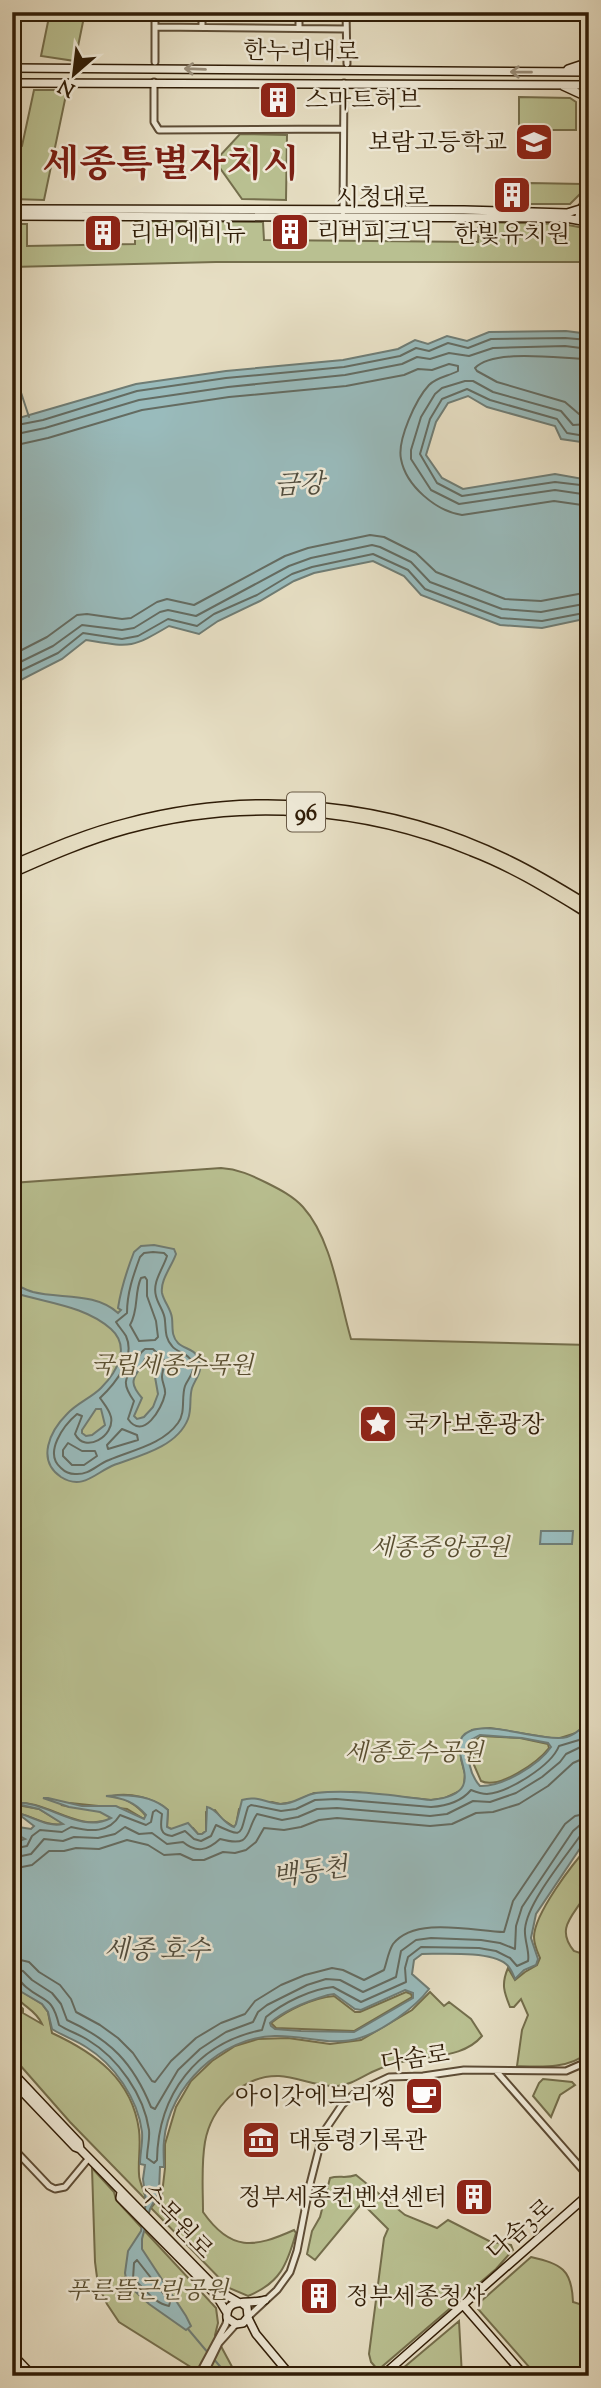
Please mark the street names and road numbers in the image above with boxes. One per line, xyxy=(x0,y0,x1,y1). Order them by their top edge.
street label: 한누리대로 xyxy=(243,35,359,71)
street label: 시청대로 xyxy=(336,182,428,216)
road number: 96 xyxy=(287,792,325,832)
street label: 다솜로 xyxy=(378,2038,452,2082)
street label: 수목원로 xyxy=(131,2177,220,2268)
street label: 다솜3로 xyxy=(480,2192,562,2269)

